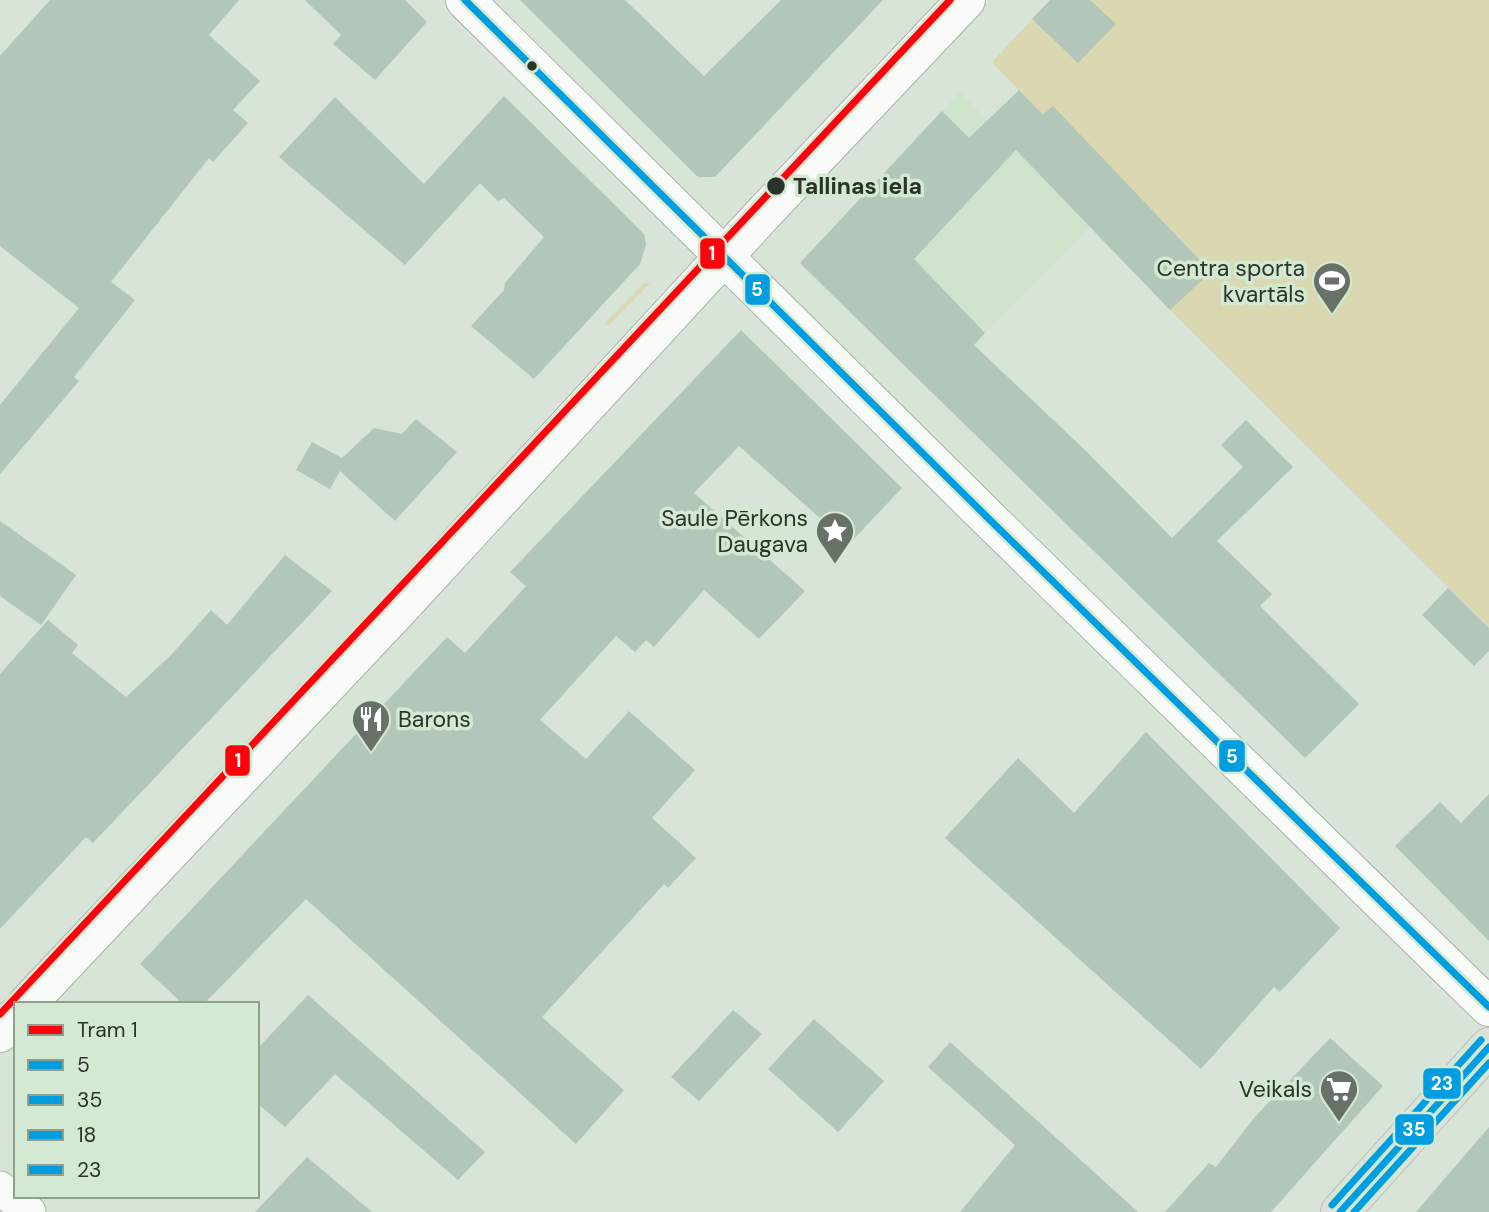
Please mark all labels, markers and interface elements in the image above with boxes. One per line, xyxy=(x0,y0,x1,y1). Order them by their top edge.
unlabelled marker xyxy=(525,59,539,73)
place label: Tallinas iela xyxy=(793,171,922,201)
marker: Tallinas iela xyxy=(765,175,787,197)
line badge: 1 xyxy=(699,237,726,270)
text: 1 xyxy=(709,241,715,266)
place label: Centra sporta kvartāls xyxy=(1156,253,1305,309)
sports icon: Centra sporta kvartāls xyxy=(1311,260,1353,315)
line badge: 5 xyxy=(744,273,771,306)
text: 5 xyxy=(751,277,763,302)
place label: Saule Pērkons Daugava xyxy=(661,503,808,559)
place icon: Saule Pērkons Daugava xyxy=(814,510,856,565)
restaurant icon: Barons xyxy=(350,698,392,753)
place label: Barons xyxy=(398,704,471,734)
line badge: 5 xyxy=(1218,739,1246,773)
line badge: 1 xyxy=(224,744,251,777)
text: 5 xyxy=(1226,744,1238,769)
text: 1 xyxy=(235,748,241,773)
legend xyxy=(14,1002,259,1198)
text: Tram 1 xyxy=(77,1016,138,1044)
text: 5 xyxy=(77,1051,90,1079)
line badge: 23 xyxy=(1422,1067,1462,1100)
supermarket icon: Veikals xyxy=(1318,1068,1360,1123)
text: 23 xyxy=(1431,1071,1453,1096)
place label: Veikals xyxy=(1239,1074,1312,1104)
text: 35 xyxy=(77,1086,102,1114)
line badge: 35 xyxy=(1394,1113,1435,1146)
text: 35 xyxy=(1402,1117,1426,1142)
text: 18 xyxy=(77,1121,96,1149)
text: 23 xyxy=(77,1156,102,1184)

